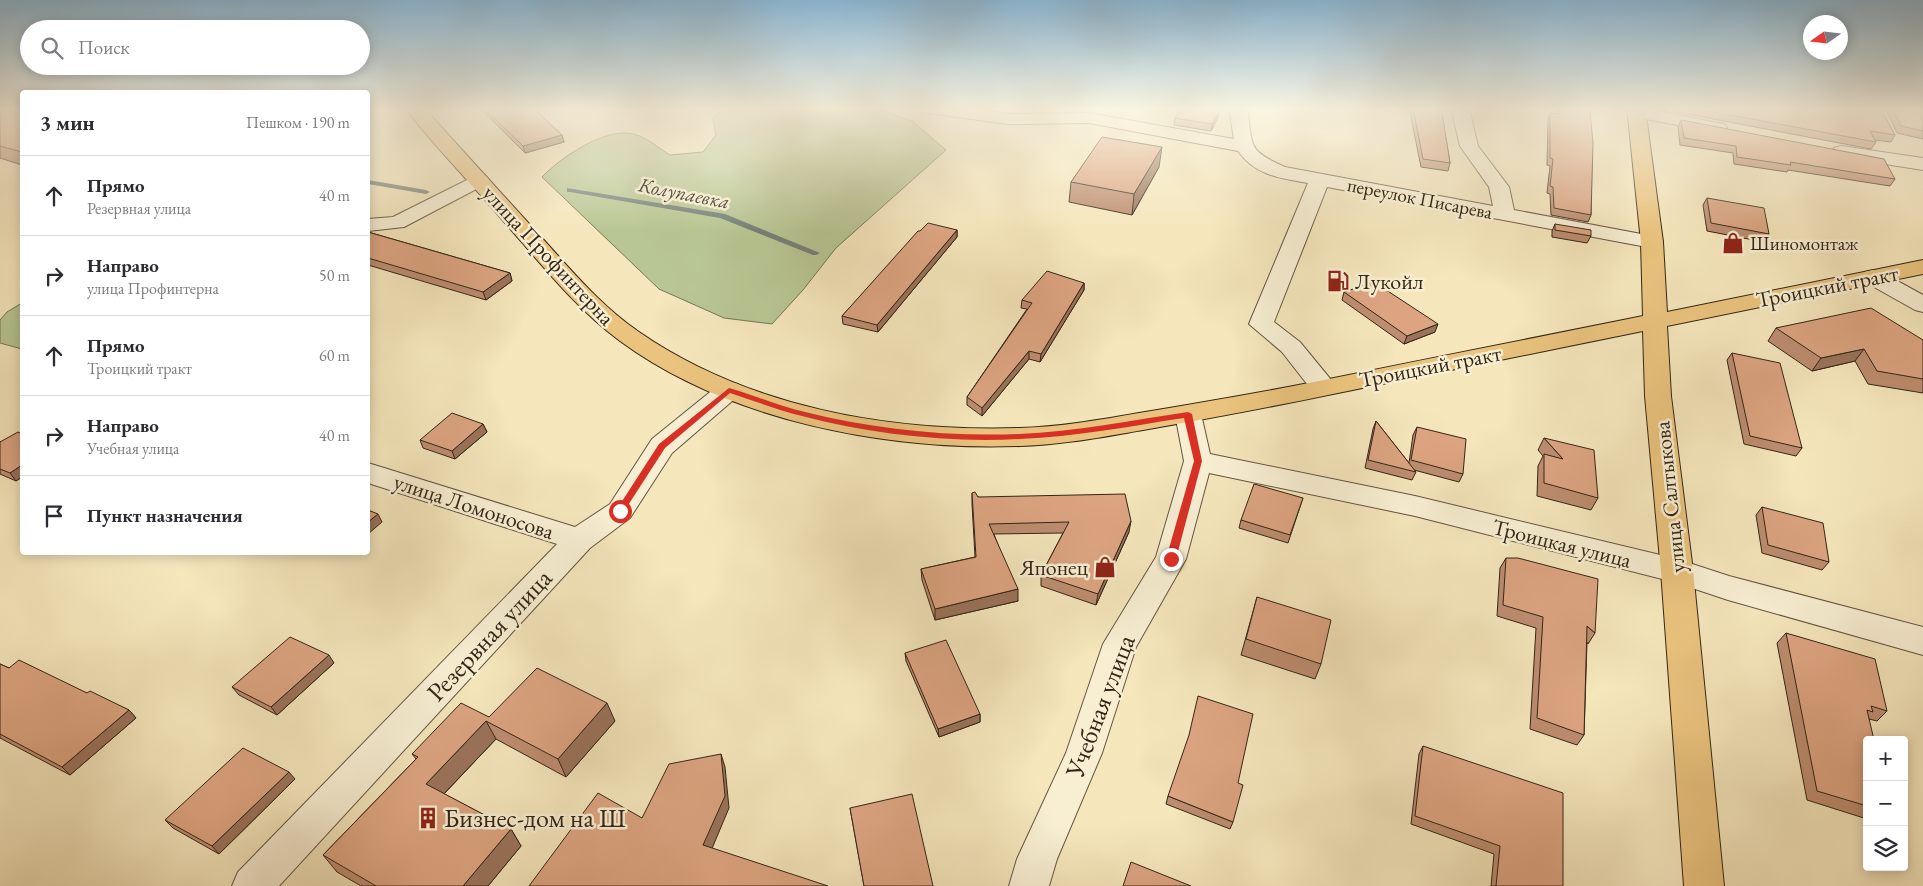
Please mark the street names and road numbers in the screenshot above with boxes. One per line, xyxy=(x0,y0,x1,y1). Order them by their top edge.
street label: переулок Писарева xyxy=(1345,172,1495,225)
street label: улица Профинтерна xyxy=(476,179,621,332)
street label: Троицкий тракт xyxy=(1754,258,1901,314)
street label: Троицкий тракт xyxy=(1357,338,1504,394)
street label: улица Салтыкова xyxy=(1647,419,1692,574)
street label: улица Ломоносова xyxy=(390,467,558,546)
street label: Троицкая улица xyxy=(1489,512,1635,575)
street label: Резервная улица xyxy=(419,561,560,708)
street label: Учебная улица xyxy=(1057,629,1143,783)

